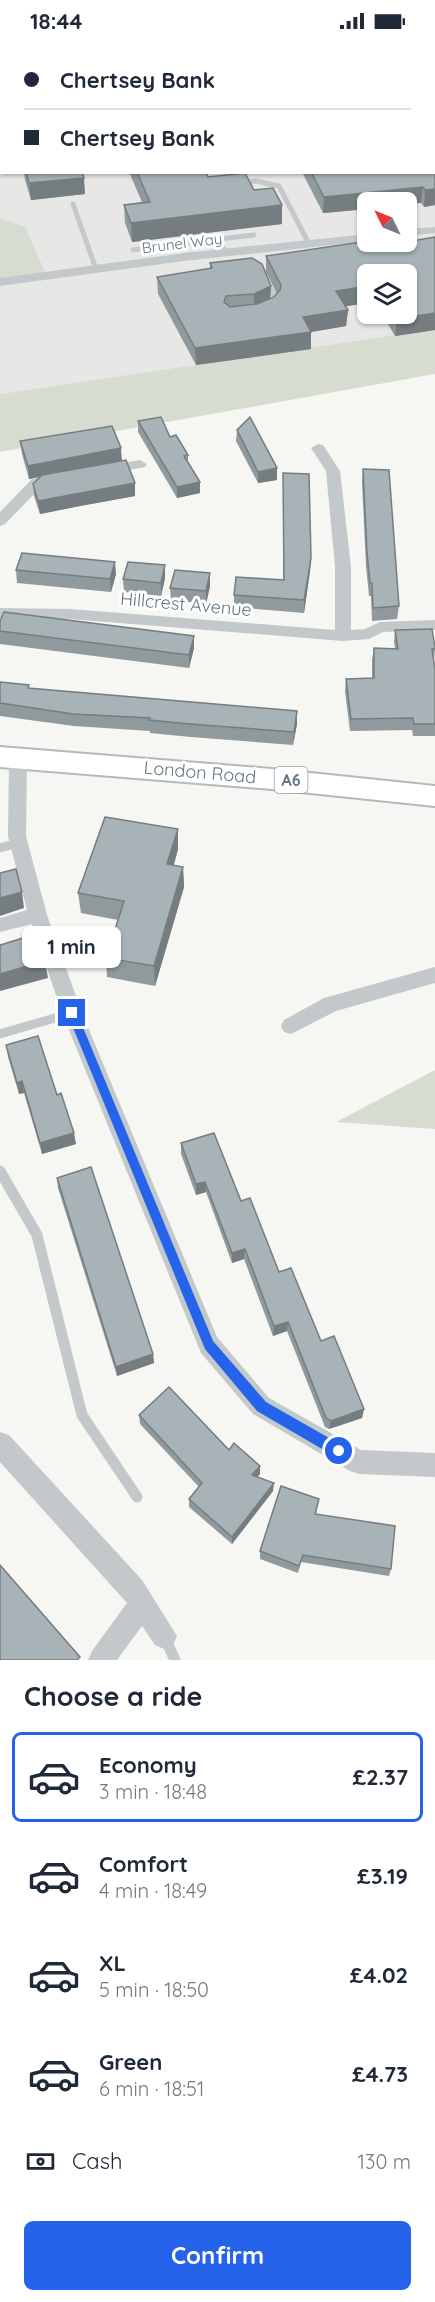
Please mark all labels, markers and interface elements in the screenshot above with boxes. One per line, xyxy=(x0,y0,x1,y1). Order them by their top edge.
text: 18:44 xyxy=(30,7,83,35)
text: Chertsey Bank xyxy=(60,66,215,94)
text: Chertsey Bank xyxy=(60,124,215,152)
north arrow xyxy=(357,192,417,252)
map controls xyxy=(357,192,417,324)
street label: Brunel Way xyxy=(141,229,223,257)
button: layers xyxy=(357,264,417,324)
street label: Hillcrest Avenue xyxy=(119,587,253,621)
street label: London Road xyxy=(143,756,257,788)
road number: A6 xyxy=(274,767,308,793)
callout: 1 min xyxy=(22,926,122,968)
text: 1 min xyxy=(47,934,96,959)
route end xyxy=(58,999,85,1026)
route start xyxy=(325,1437,352,1464)
text: Choose a ride xyxy=(24,1679,202,1713)
icon: car xyxy=(27,1750,81,1804)
text: Economy xyxy=(99,1751,197,1779)
text: £2.37 xyxy=(352,1763,408,1791)
text: 3 min · 18:48 xyxy=(99,1779,207,1804)
icon: car xyxy=(27,1849,81,1903)
text: Comfort xyxy=(99,1850,188,1878)
text: £3.19 xyxy=(357,1862,408,1890)
text: 4 min · 18:49 xyxy=(99,1878,207,1903)
icon: car xyxy=(27,1948,81,2002)
text: XL xyxy=(99,1949,126,1977)
text: £4.02 xyxy=(350,1961,408,1989)
text: 5 min · 18:50 xyxy=(99,1977,209,2002)
icon: car xyxy=(27,2047,81,2101)
text: Green xyxy=(99,2048,162,2076)
text: £4.73 xyxy=(352,2060,408,2088)
text: 6 min · 18:51 xyxy=(99,2076,204,2101)
icon: cash xyxy=(24,2145,57,2178)
text: Cash xyxy=(72,2147,123,2175)
text: 130 m xyxy=(358,2149,411,2174)
button: Confirm xyxy=(24,2221,411,2290)

